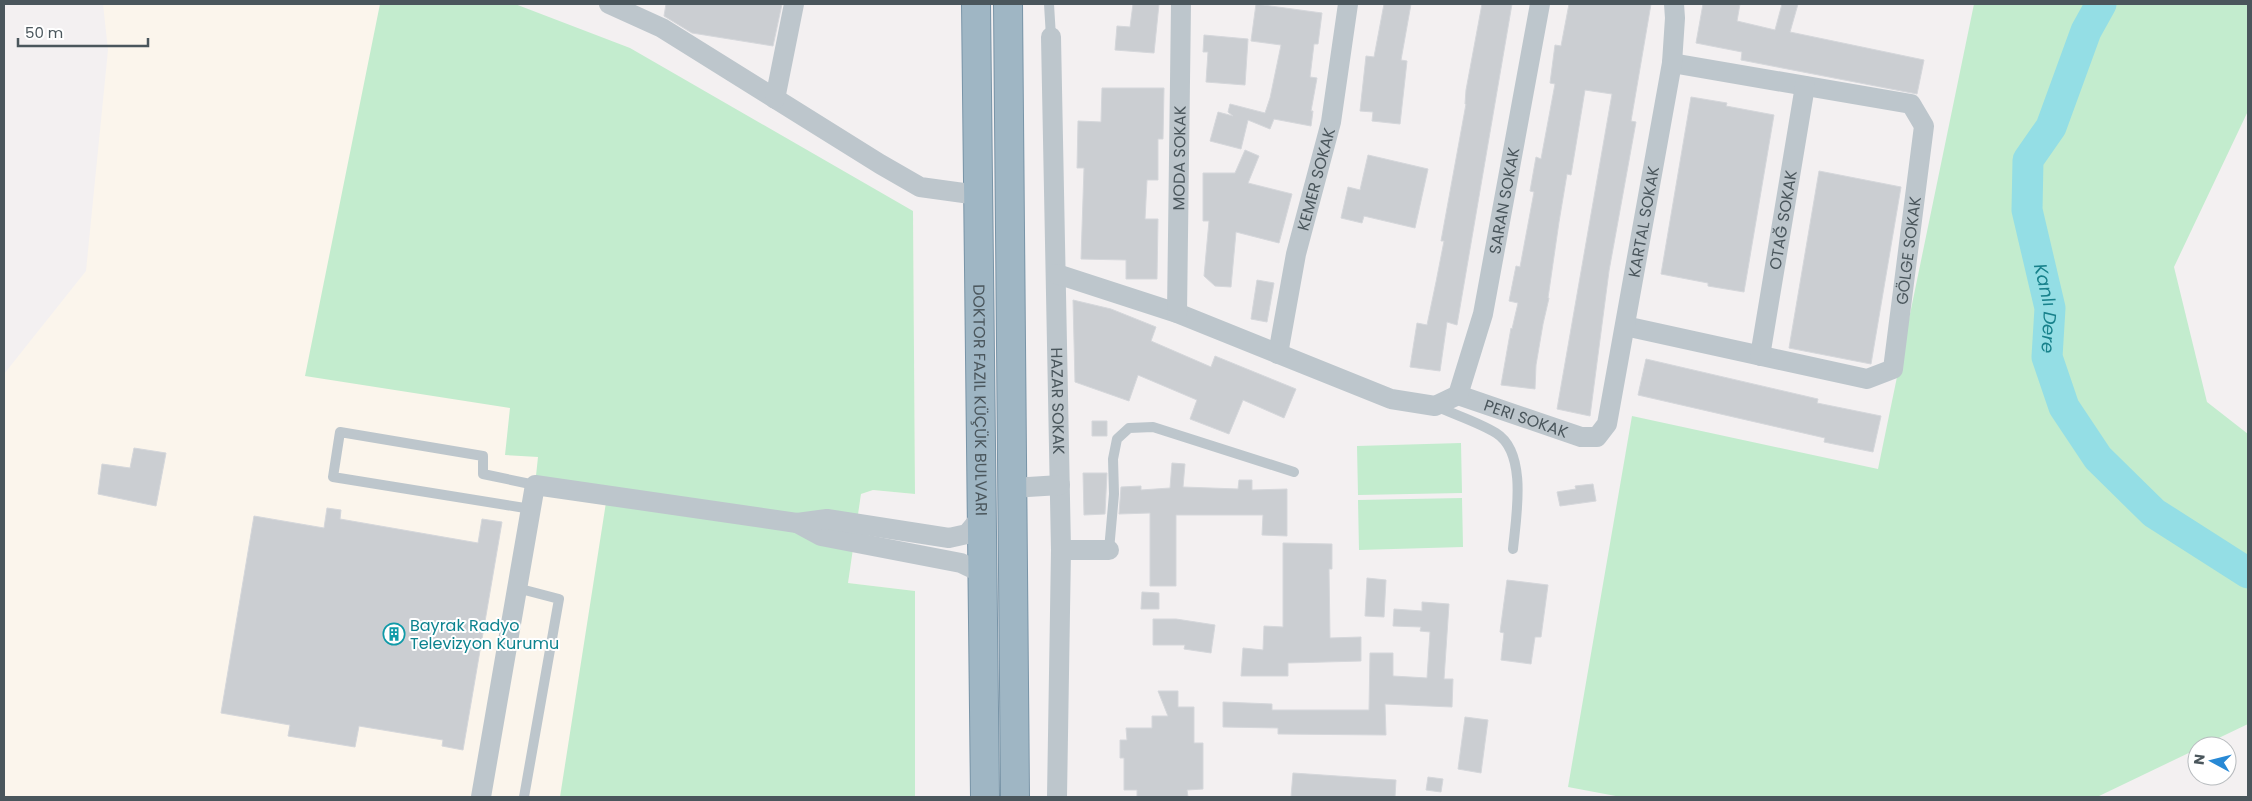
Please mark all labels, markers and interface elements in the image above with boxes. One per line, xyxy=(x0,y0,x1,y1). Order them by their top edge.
scale bar xyxy=(18,15,148,47)
text: 50 m xyxy=(25,22,63,43)
street label: MODA SOKAK xyxy=(1167,105,1192,211)
street label: KEMER SOKAK xyxy=(1292,125,1341,233)
street label: SARAN SOKAK xyxy=(1483,145,1526,256)
street label: KARTAL SOKAK xyxy=(1623,164,1665,279)
street label: OTAĞ SOKAK xyxy=(1764,168,1803,272)
street label: GÖLGE SOKAK xyxy=(1890,195,1927,306)
water label: Kanlı Dere xyxy=(2028,261,2063,354)
street label: DOKTOR FAZIL KÜÇÜK BULVARI xyxy=(967,284,993,516)
street label: HAZAR SOKAK xyxy=(1045,347,1070,455)
street label: PERI SOKAK xyxy=(1481,394,1571,444)
place label: Bayrak Radyo Televizyon Kurumu xyxy=(410,614,559,655)
building icon: Bayrak Radyo Televizyon Kurumu xyxy=(382,622,406,646)
north arrow xyxy=(2187,736,2237,786)
text: N xyxy=(2189,753,2210,766)

